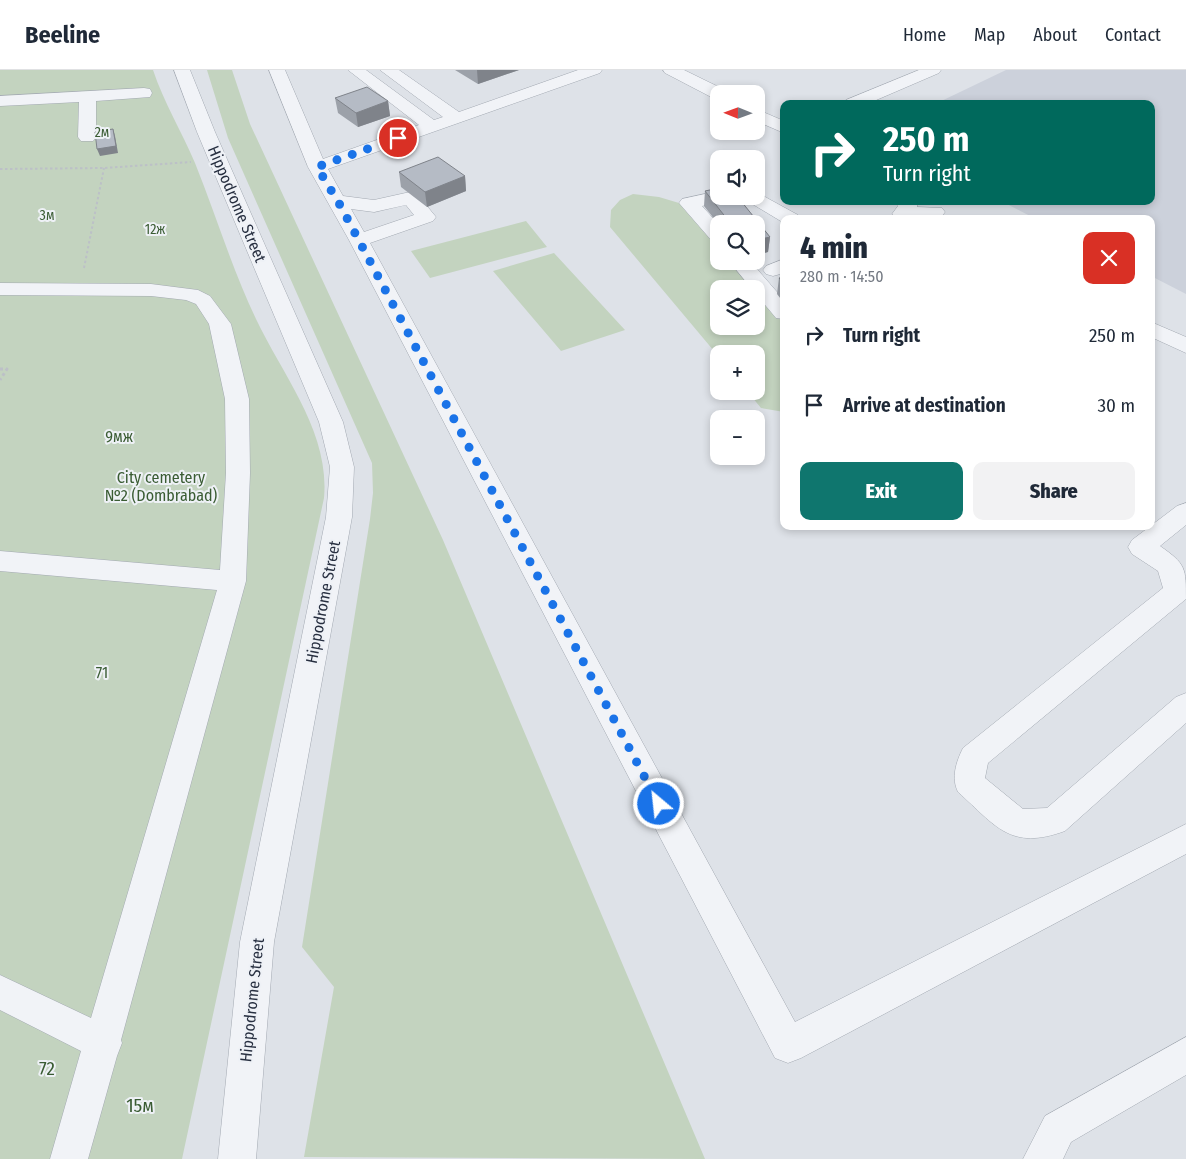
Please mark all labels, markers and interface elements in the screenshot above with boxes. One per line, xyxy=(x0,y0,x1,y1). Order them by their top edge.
text: Beeline xyxy=(25,21,100,49)
text: Home xyxy=(903,24,946,46)
text: Map xyxy=(974,24,1005,46)
text: About xyxy=(1033,24,1077,46)
text: Contact xyxy=(1105,24,1161,46)
north arrow xyxy=(710,85,765,140)
map controls xyxy=(710,85,765,465)
pin xyxy=(377,117,419,159)
text: 250 m xyxy=(883,118,970,160)
icon: right xyxy=(800,120,865,185)
park label: 2м xyxy=(95,124,109,141)
icon: arrive xyxy=(384,124,412,152)
street label: Hippodrome Street xyxy=(204,143,270,266)
button: sound xyxy=(710,150,765,205)
text: Turn right xyxy=(883,160,971,187)
park label: 3м xyxy=(40,207,54,224)
button: search xyxy=(710,215,765,270)
park label: 12ж xyxy=(145,221,165,238)
text: 4 min xyxy=(800,230,868,266)
button: close xyxy=(1083,232,1135,284)
text: 280 m · 14:50 xyxy=(800,267,884,286)
button: layers xyxy=(710,280,765,335)
icon: right xyxy=(800,321,828,349)
text: Turn right xyxy=(843,324,920,347)
text: 250 m xyxy=(1089,324,1135,347)
button: + xyxy=(710,345,765,400)
icon: arrive xyxy=(800,391,828,419)
text: Arrive at destination xyxy=(843,394,1006,417)
text: 30 m xyxy=(1097,394,1135,417)
button: − xyxy=(710,410,765,465)
park label: 9мж xyxy=(105,427,134,446)
button: Exit xyxy=(800,462,963,520)
button: Share xyxy=(973,462,1135,520)
park label: City cemetery №2 (Dombrabad) xyxy=(105,468,218,505)
street label: Hippodrome Street xyxy=(302,538,344,665)
park label: 71 xyxy=(96,663,108,682)
position arrow xyxy=(632,777,684,829)
street label: Hippodrome Street xyxy=(236,936,268,1063)
park label: 72 xyxy=(39,1057,55,1080)
park label: 15м xyxy=(126,1094,154,1117)

